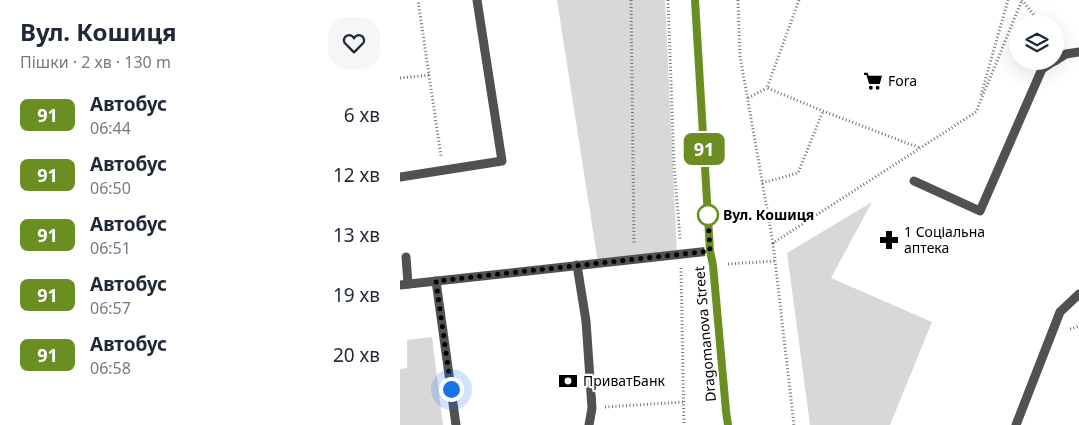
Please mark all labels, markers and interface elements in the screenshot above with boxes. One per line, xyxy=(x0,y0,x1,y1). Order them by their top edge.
text: Вул. Кошиця xyxy=(20,15,177,48)
map controls xyxy=(1009,15,1064,70)
button: layers xyxy=(1009,15,1064,70)
button: heart xyxy=(328,17,380,69)
text: Пішки · 2 хв · 130 m xyxy=(20,51,171,73)
supermarket icon: Fora xyxy=(862,70,884,92)
place label: Fora xyxy=(888,71,917,90)
text: Автобус xyxy=(90,91,167,117)
text: 6 хв xyxy=(344,102,380,128)
text: 91 xyxy=(37,103,58,127)
text: 06:44 xyxy=(90,117,131,139)
line badge: 91 xyxy=(682,133,726,165)
text: 91 xyxy=(694,137,714,161)
text: Автобус xyxy=(90,151,167,177)
text: 12 хв xyxy=(333,162,380,188)
text: 91 xyxy=(37,163,58,187)
text: 06:50 xyxy=(90,177,131,199)
marker: Вул. Кошиця xyxy=(697,204,719,226)
place label: Вул. Кошиця xyxy=(723,205,814,224)
text: Автобус xyxy=(90,211,167,237)
text: 13 хв xyxy=(333,222,380,248)
place label: 1 Соціальна аптека xyxy=(904,222,985,257)
text: 91 xyxy=(37,223,58,247)
pharmacy icon: 1 Соціальна аптека xyxy=(878,229,900,251)
text: 06:51 xyxy=(90,237,131,259)
street label: Dragomanova Street xyxy=(689,265,720,403)
text: Автобус xyxy=(90,271,167,297)
text: 19 хв xyxy=(333,282,380,308)
text: 91 xyxy=(37,283,58,307)
text: 06:57 xyxy=(90,297,131,319)
text: Автобус xyxy=(90,331,167,357)
text: 20 хв xyxy=(333,342,380,368)
text: 91 xyxy=(37,343,58,367)
text: 06:58 xyxy=(90,357,131,379)
bank icon: ПриватБанк xyxy=(557,370,579,392)
place label: ПриватБанк xyxy=(583,371,665,390)
your location xyxy=(439,377,464,402)

